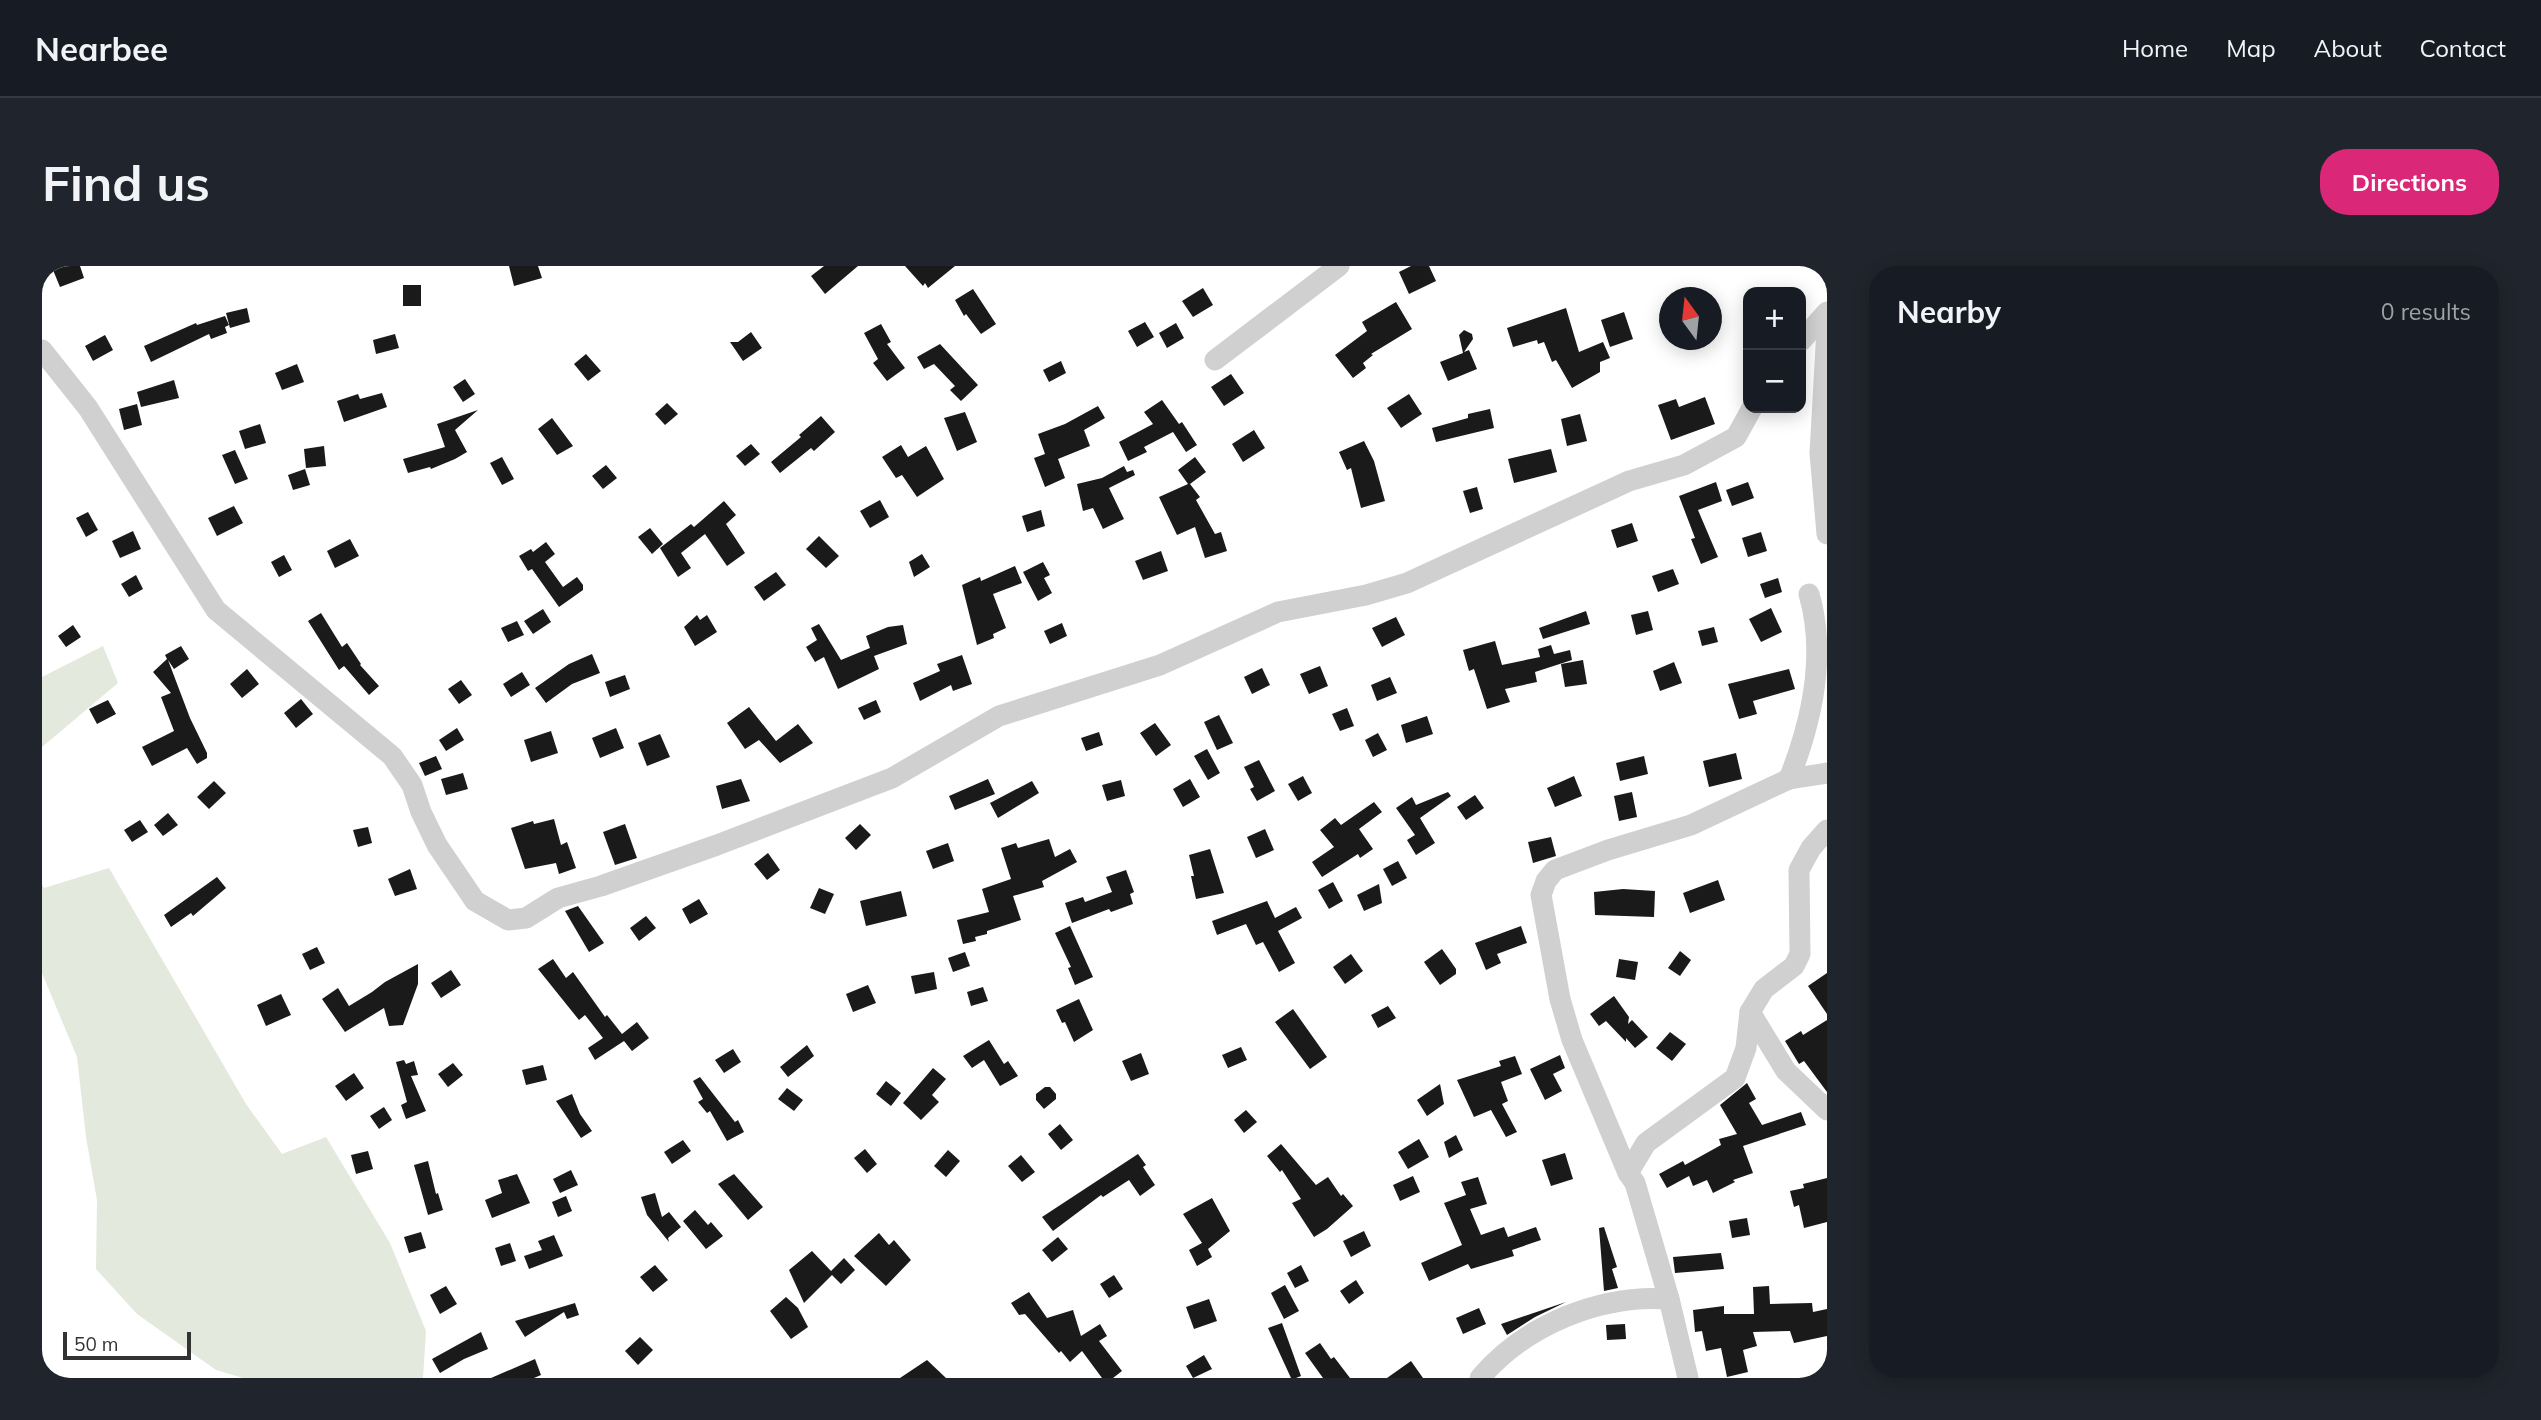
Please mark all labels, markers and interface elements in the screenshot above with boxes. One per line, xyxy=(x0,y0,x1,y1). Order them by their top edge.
text: Nearbee xyxy=(35,28,168,69)
text: Home xyxy=(2122,33,2188,63)
text: Map xyxy=(2226,33,2276,63)
text: About xyxy=(2314,33,2382,63)
text: Contact xyxy=(2420,33,2506,63)
button: Directions xyxy=(2320,149,2499,215)
text: Find us xyxy=(42,152,210,213)
north arrow xyxy=(1659,287,1722,350)
map controls xyxy=(1743,287,1806,413)
button: + xyxy=(1743,287,1806,350)
text: Nearby xyxy=(1897,293,2001,331)
text: 0 results xyxy=(2381,297,2471,326)
button: − xyxy=(1743,350,1806,413)
scale bar xyxy=(63,1329,191,1361)
text: 50 m xyxy=(74,1332,118,1356)

